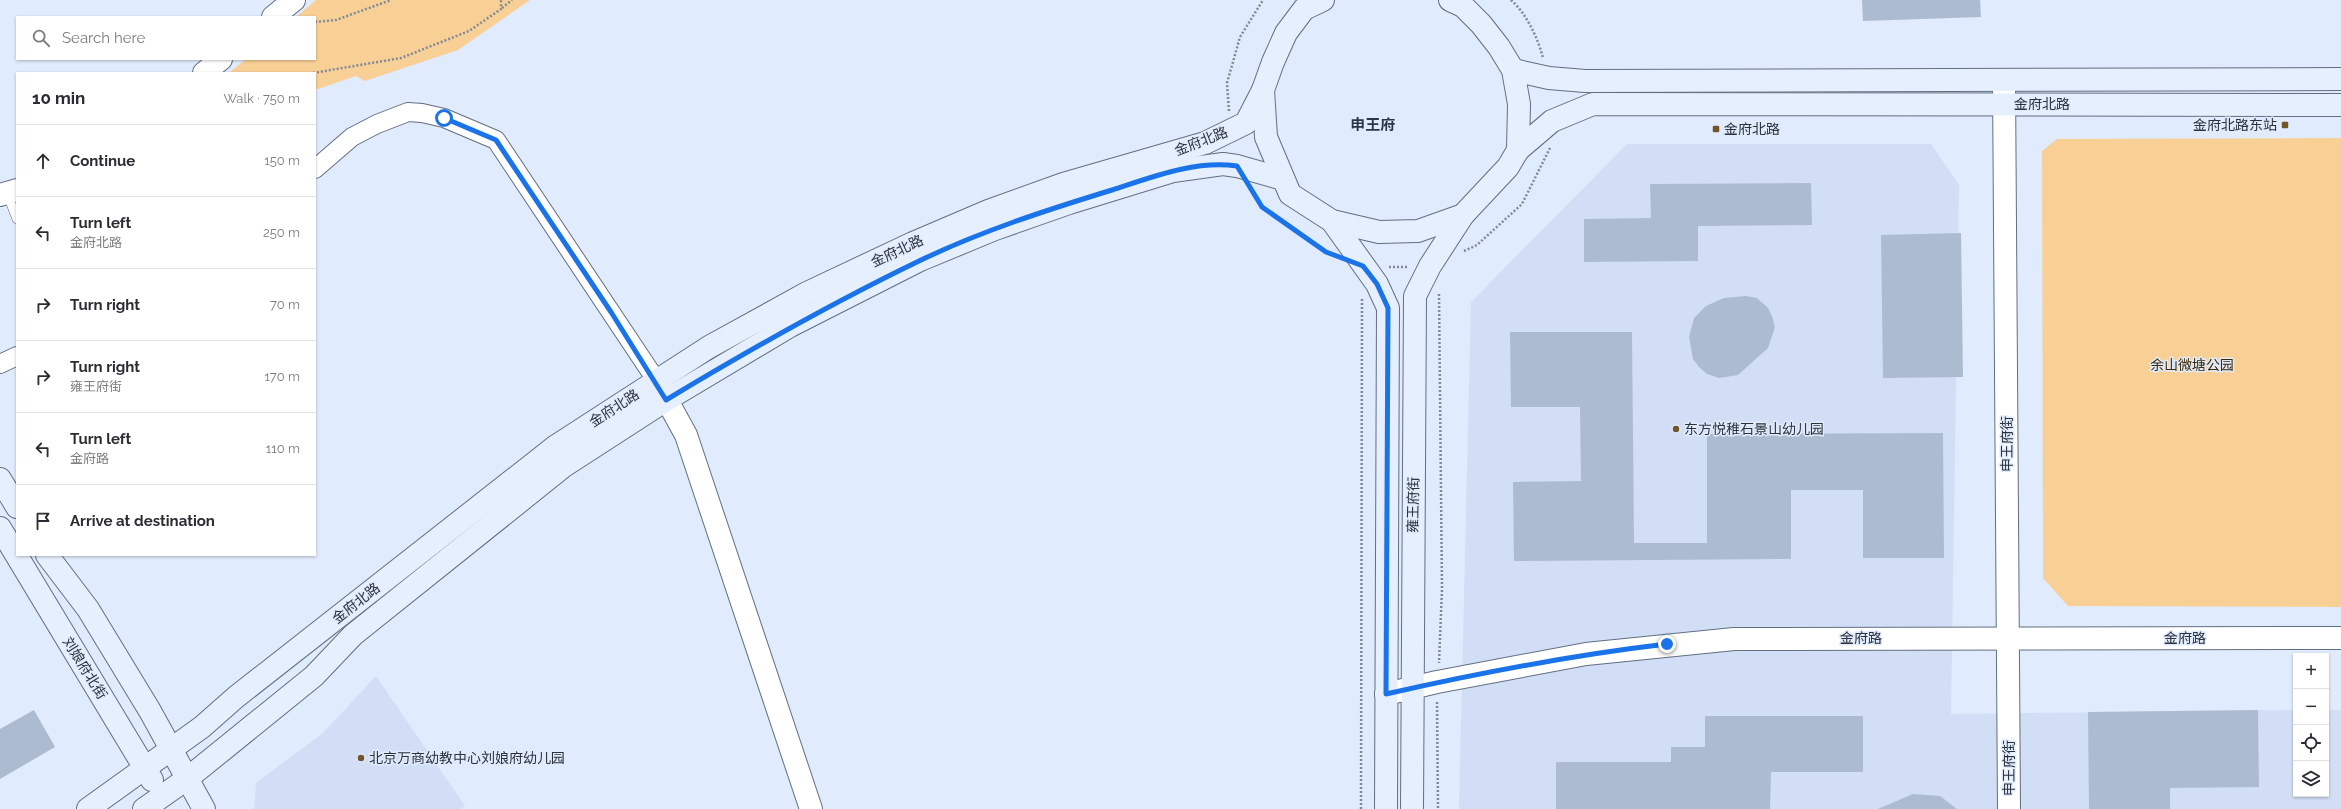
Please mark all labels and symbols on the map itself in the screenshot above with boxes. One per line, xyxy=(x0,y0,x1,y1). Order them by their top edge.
street label: 金府北路 xyxy=(2014,96,2070,112)
route start xyxy=(435,109,453,127)
district label: 申王府 xyxy=(1350,116,1396,134)
place label: 金府北路东站 xyxy=(2193,117,2277,133)
marker: 金府北路东站 xyxy=(2280,120,2290,130)
place label: 金府北路 xyxy=(1724,121,1780,137)
street label: 金府北路 xyxy=(1172,123,1230,159)
marker: 金府北路 xyxy=(1711,124,1721,134)
street label: 金府北路 xyxy=(868,232,926,270)
park label: 余山微塘公园 xyxy=(2150,357,2234,373)
street label: 金府北路 xyxy=(586,386,642,430)
street label: 申王府街 xyxy=(1999,416,2015,472)
place label: 东方悦稚石景山幼儿园 xyxy=(1684,421,1824,437)
marker: 东方悦稚石景山幼儿园 xyxy=(1671,424,1681,434)
street label: 雍王府街 xyxy=(1405,477,1421,533)
street label: 金府北路 xyxy=(329,579,383,627)
street label: 金府路 xyxy=(1840,630,1882,646)
street label: 金府路 xyxy=(2164,630,2206,646)
street label: 刘娘府北街 xyxy=(60,634,110,702)
route end xyxy=(1658,635,1676,653)
street label: 申王府街 xyxy=(2001,740,2017,796)
place label: 北京万商幼教中心刘娘府幼儿园 xyxy=(369,750,565,766)
marker: 北京万商幼教中心刘娘府幼儿园 xyxy=(356,753,366,763)

